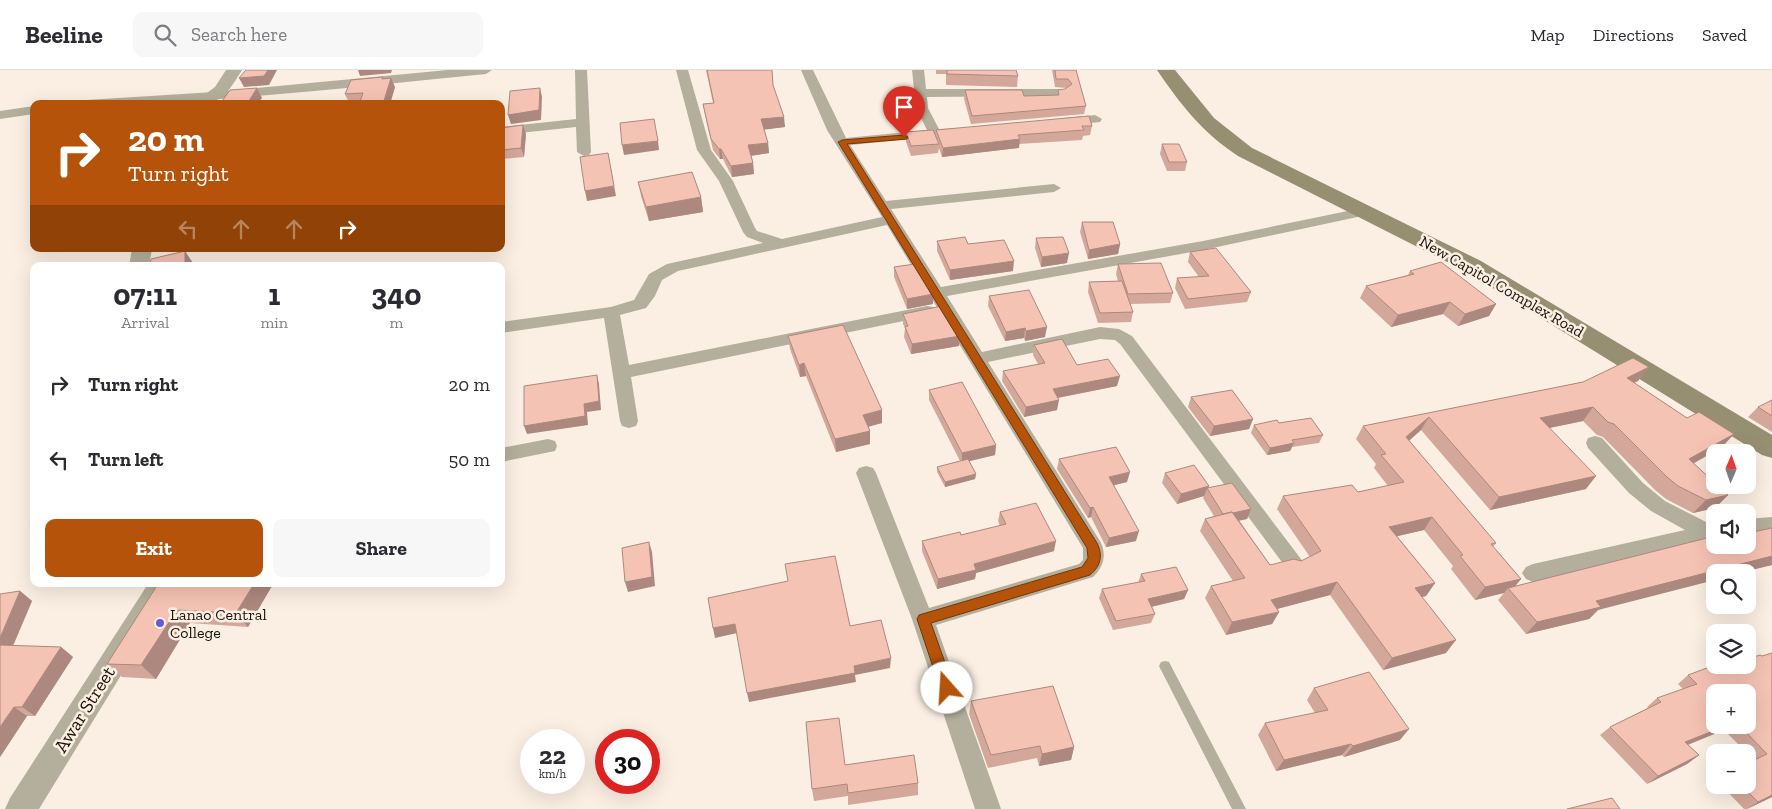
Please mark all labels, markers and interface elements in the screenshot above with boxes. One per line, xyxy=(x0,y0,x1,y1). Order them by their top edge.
search box xyxy=(133,12,483,57)
text: Beeline xyxy=(25,20,103,49)
icon: search xyxy=(151,21,179,49)
text: Search here xyxy=(191,23,287,46)
text: Map xyxy=(1530,24,1565,46)
text: Directions xyxy=(1593,24,1674,46)
text: Saved xyxy=(1702,24,1747,46)
pin xyxy=(883,86,925,137)
icon: arrive xyxy=(890,93,918,121)
text: 20 m xyxy=(128,118,204,160)
icon: right xyxy=(45,120,110,185)
text: Turn right xyxy=(128,160,229,187)
icon: left xyxy=(174,215,202,243)
icon: ahead xyxy=(227,215,255,243)
icon: ahead xyxy=(280,215,308,243)
icon: right xyxy=(333,215,361,243)
street label: New Capitol Complex Road xyxy=(1416,232,1588,341)
text: 07:11 xyxy=(113,277,177,313)
text: 1 xyxy=(268,277,280,313)
text: 340 xyxy=(371,277,422,313)
text: Arrival xyxy=(121,313,169,332)
text: min xyxy=(260,313,288,332)
text: m xyxy=(390,313,403,332)
icon: right xyxy=(45,371,73,399)
text: Turn right xyxy=(88,373,178,396)
text: 20 m xyxy=(449,373,490,396)
north arrow xyxy=(1706,444,1756,494)
map controls xyxy=(1706,444,1756,794)
icon: left xyxy=(45,446,73,474)
text: Turn left xyxy=(88,448,163,471)
text: 50 m xyxy=(449,448,490,471)
button: sound xyxy=(1706,504,1756,554)
button: Exit xyxy=(45,519,263,577)
button: Share xyxy=(273,519,490,577)
button: search xyxy=(1706,564,1756,614)
place label: Lanao Central College xyxy=(170,605,267,642)
marker: Lanao Central College xyxy=(154,617,166,629)
button: layers xyxy=(1706,624,1756,674)
position arrow xyxy=(920,661,972,713)
street label: Awar Street xyxy=(49,662,120,757)
button: + xyxy=(1706,684,1756,734)
speed limit sign: 30 xyxy=(595,729,660,794)
text: 22 xyxy=(539,740,566,770)
button: − xyxy=(1706,744,1756,794)
text: km/h xyxy=(539,767,566,781)

